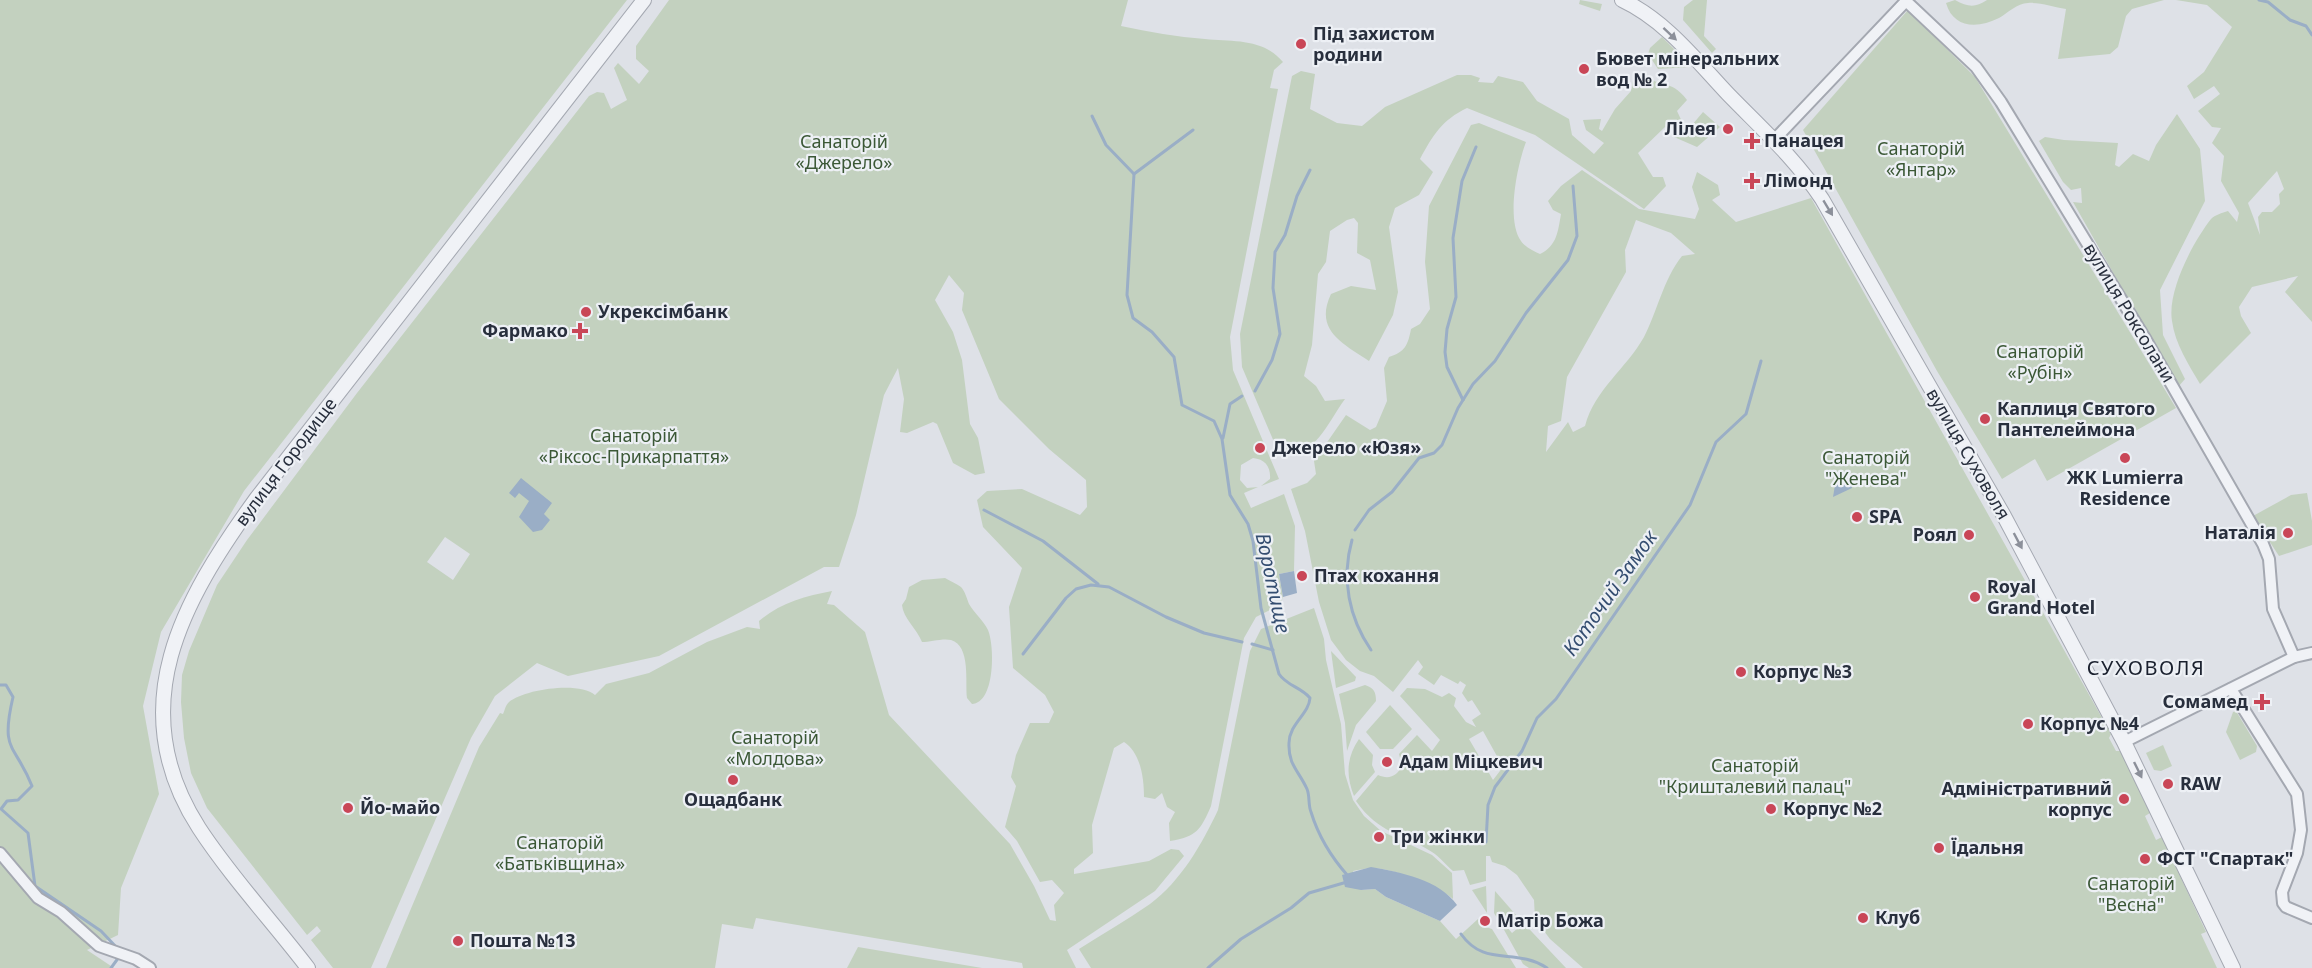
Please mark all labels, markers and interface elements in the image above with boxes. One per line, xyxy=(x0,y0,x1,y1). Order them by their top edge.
place label: Під захистом родини xyxy=(1313,21,1435,66)
one-way arrow xyxy=(1663,26,1677,40)
marker: Під захистом родини xyxy=(1294,37,1308,51)
place label: Бювет мінеральних вод № 2 xyxy=(1596,46,1780,91)
marker: Бювет мінеральних вод № 2 xyxy=(1577,62,1591,76)
place label: Лілея xyxy=(1665,116,1716,140)
marker: Лілея xyxy=(1721,122,1735,136)
place label: Панацея xyxy=(1764,128,1844,152)
park label: Санаторій «Джерело» xyxy=(796,129,892,174)
marker: Панацея xyxy=(1745,134,1759,148)
park label: Санаторій «Янтар» xyxy=(1877,136,1965,181)
place label: Лімонд xyxy=(1764,168,1833,192)
marker: Лімонд xyxy=(1745,174,1759,188)
one-way arrow xyxy=(1822,200,1833,216)
street label: вулиця Роксолани xyxy=(2079,238,2181,387)
place label: Укрексімбанк xyxy=(598,299,728,323)
marker: Укрексімбанк xyxy=(579,305,593,319)
place label: Фармако xyxy=(482,318,568,342)
marker: Фармако xyxy=(573,324,587,338)
park label: Санаторій «Рубін» xyxy=(1996,339,2084,384)
street label: вулиця Суховоля xyxy=(1921,383,2016,524)
street label: вулиця Городище xyxy=(229,392,341,530)
place label: Каплиця Святого Пантелеймона xyxy=(1997,396,2155,441)
marker: Каплиця Святого Пантелеймона xyxy=(1978,412,1992,426)
park label: Санаторій «Ріксос-Прикарпаття» xyxy=(539,423,729,468)
place label: Джерело «Юзя» xyxy=(1272,435,1421,459)
marker: Джерело «Юзя» xyxy=(1253,441,1267,455)
park label: Санаторій "Женева" xyxy=(1822,445,1910,490)
marker: ЖК Lumierra Residence xyxy=(2118,451,2132,465)
place label: ЖК Lumierra Residence xyxy=(2066,465,2184,510)
place label: SPA xyxy=(1869,504,1902,528)
marker: SPA xyxy=(1850,510,1864,524)
place label: Наталія xyxy=(2204,520,2276,544)
place label: Роял xyxy=(1913,522,1957,546)
water label: Коточий Замок xyxy=(1556,524,1663,661)
marker: Наталія xyxy=(2281,526,2295,540)
marker: Роял xyxy=(1962,528,1976,542)
water label: Воротище xyxy=(1250,530,1297,636)
one-way arrow xyxy=(2013,533,2023,550)
place label: Птах кохання xyxy=(1314,563,1439,587)
marker: Птах кохання xyxy=(1295,569,1309,583)
place label: Royal Grand Hotel xyxy=(1987,574,2095,619)
marker: Royal Grand Hotel xyxy=(1968,590,1982,604)
district label: СУХОВОЛЯ xyxy=(2087,654,2205,681)
place label: Корпус №3 xyxy=(1753,659,1852,683)
marker: Корпус №3 xyxy=(1734,665,1748,679)
place label: Сомамед xyxy=(2163,689,2249,713)
marker: Сомамед xyxy=(2253,693,2271,711)
place label: Корпус №4 xyxy=(2040,711,2139,735)
marker: Корпус №4 xyxy=(2021,717,2035,731)
park label: Санаторій «Молдова» xyxy=(726,725,824,770)
place label: Адам Міцкевич xyxy=(1399,749,1543,773)
park label: Санаторій "Кришталевий палац" xyxy=(1659,753,1851,798)
marker: Адам Міцкевич xyxy=(1380,755,1394,769)
one-way arrow xyxy=(2133,761,2142,778)
place label: RAW xyxy=(2180,771,2222,795)
marker: Ощадбанк xyxy=(726,773,740,787)
place label: Адміністративний корпус xyxy=(1942,776,2112,821)
marker: RAW xyxy=(2161,777,2175,791)
place label: Ощадбанк xyxy=(684,787,782,811)
marker: Адміністративний корпус xyxy=(2117,792,2131,806)
place label: Йо-майо xyxy=(360,795,440,819)
place label: Корпус №2 xyxy=(1783,796,1882,820)
marker: Йо-майо xyxy=(341,801,355,815)
marker: Корпус №2 xyxy=(1764,802,1778,816)
place label: Три жінки xyxy=(1391,824,1485,848)
park label: Санаторій «Батьківщина» xyxy=(495,830,625,875)
marker: Три жінки xyxy=(1372,830,1386,844)
place label: Їдальня xyxy=(1951,835,2024,859)
marker: Їдальня xyxy=(1932,841,1946,855)
place label: ФСТ "Спартак" xyxy=(2157,846,2293,870)
marker: ФСТ "Спартак" xyxy=(2138,852,2152,866)
park label: Санаторій "Весна" xyxy=(2087,871,2175,916)
place label: Клуб xyxy=(1875,905,1920,929)
place label: Матір Божа xyxy=(1497,908,1604,932)
marker: Клуб xyxy=(1856,911,1870,925)
marker: Матір Божа xyxy=(1478,914,1492,928)
place label: Пошта №13 xyxy=(470,928,576,952)
marker: Пошта №13 xyxy=(451,934,465,948)

